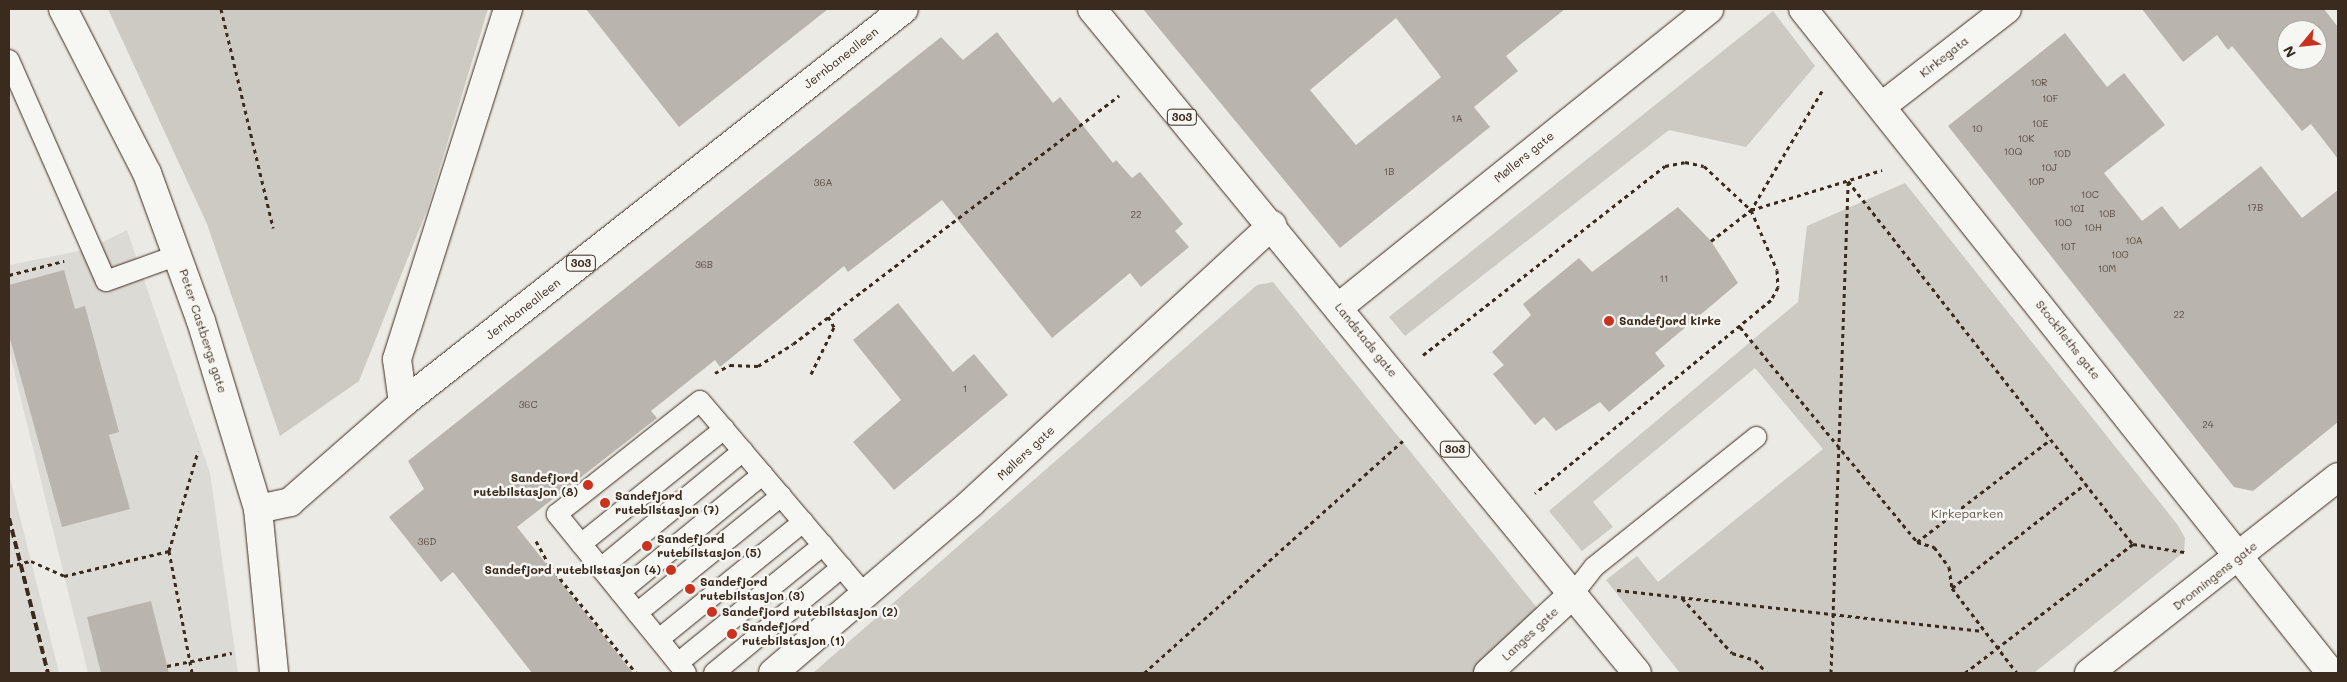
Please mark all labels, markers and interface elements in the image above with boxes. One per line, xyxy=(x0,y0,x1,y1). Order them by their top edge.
north arrow xyxy=(2277,20,2327,70)
street label: Jernbanealleen xyxy=(801,24,881,92)
street label: Kirkegata xyxy=(1917,33,1971,81)
text: N xyxy=(2278,43,2300,61)
house number: 10R xyxy=(2030,77,2048,89)
house number: 10F xyxy=(2042,93,2058,105)
road number: 303 xyxy=(1166,108,1198,125)
house number: 1A xyxy=(1451,113,1463,125)
house number: 10E xyxy=(2032,118,2048,130)
house number: 10 xyxy=(1972,123,1982,135)
street label: Møllers gate xyxy=(1491,128,1557,186)
house number: 10K xyxy=(2018,133,2034,145)
house number: 10Q xyxy=(2004,146,2022,158)
house number: 10D xyxy=(2053,148,2071,160)
house number: 10J xyxy=(2041,162,2057,174)
house number: 1B xyxy=(1384,166,1394,178)
house number: 10P xyxy=(2028,176,2044,188)
house number: 36A xyxy=(814,177,832,189)
house number: 10C xyxy=(2081,189,2099,201)
house number: 17B xyxy=(2247,202,2263,214)
house number: 10I xyxy=(2069,203,2085,215)
house number: 10B xyxy=(2099,208,2115,220)
house number: 22 xyxy=(1130,209,1142,221)
house number: 10O xyxy=(2054,217,2072,229)
house number: 10H xyxy=(2084,222,2102,234)
house number: 10A xyxy=(2125,235,2143,247)
house number: 10T xyxy=(2060,241,2076,253)
house number: 10G xyxy=(2111,249,2129,261)
road number: 303 xyxy=(565,254,597,272)
house number: 36B xyxy=(695,259,713,271)
house number: 10M xyxy=(2098,263,2116,275)
street label: Peter Castbergs gate xyxy=(176,267,230,395)
house number: 11 xyxy=(1660,273,1668,285)
street label: Jernbanealleen xyxy=(483,275,563,343)
street label: Stockfleths gate xyxy=(2033,298,2103,382)
street label: Landstads gate xyxy=(1332,300,1400,380)
house number: 22 xyxy=(2173,309,2185,321)
place label: Sandefjord kirke xyxy=(1619,314,1721,328)
marker: Sandefjord kirke xyxy=(1603,315,1615,327)
house number: 1 xyxy=(963,383,967,395)
house number: 36C xyxy=(518,399,538,411)
house number: 24 xyxy=(2202,419,2214,431)
street label: Møllers gate xyxy=(994,423,1058,483)
road number: 303 xyxy=(1439,440,1471,458)
place label: Sandefjord rutebilstasjon (8) xyxy=(473,471,578,499)
marker: Sandefjord rutebilstasjon (8) xyxy=(582,479,594,491)
place label: Sandefjord rutebilstasjon (7) xyxy=(615,489,719,517)
marker: Sandefjord rutebilstasjon (7) xyxy=(599,497,611,509)
park label: Kirkeparken xyxy=(1931,507,2003,521)
place label: Sandefjord rutebilstasjon (5) xyxy=(657,532,761,560)
house number: 36D xyxy=(418,536,436,548)
street label: Dronningens gate xyxy=(2170,539,2260,613)
marker: Sandefjord rutebilstasjon (5) xyxy=(641,540,653,552)
place label: Sandefjord rutebilstasjon (4) xyxy=(484,563,661,577)
marker: Sandefjord rutebilstasjon (4) xyxy=(665,564,677,576)
place label: Sandefjord rutebilstasjon (3) xyxy=(700,575,805,603)
marker: Sandefjord rutebilstasjon (3) xyxy=(684,583,696,595)
street label: Langes gate xyxy=(1499,604,1561,664)
place label: Sandefjord rutebilstasjon (2) xyxy=(722,605,898,619)
marker: Sandefjord rutebilstasjon (2) xyxy=(706,606,718,618)
place label: Sandefjord rutebilstasjon (1) xyxy=(742,620,845,648)
marker: Sandefjord rutebilstasjon (1) xyxy=(726,628,738,640)

